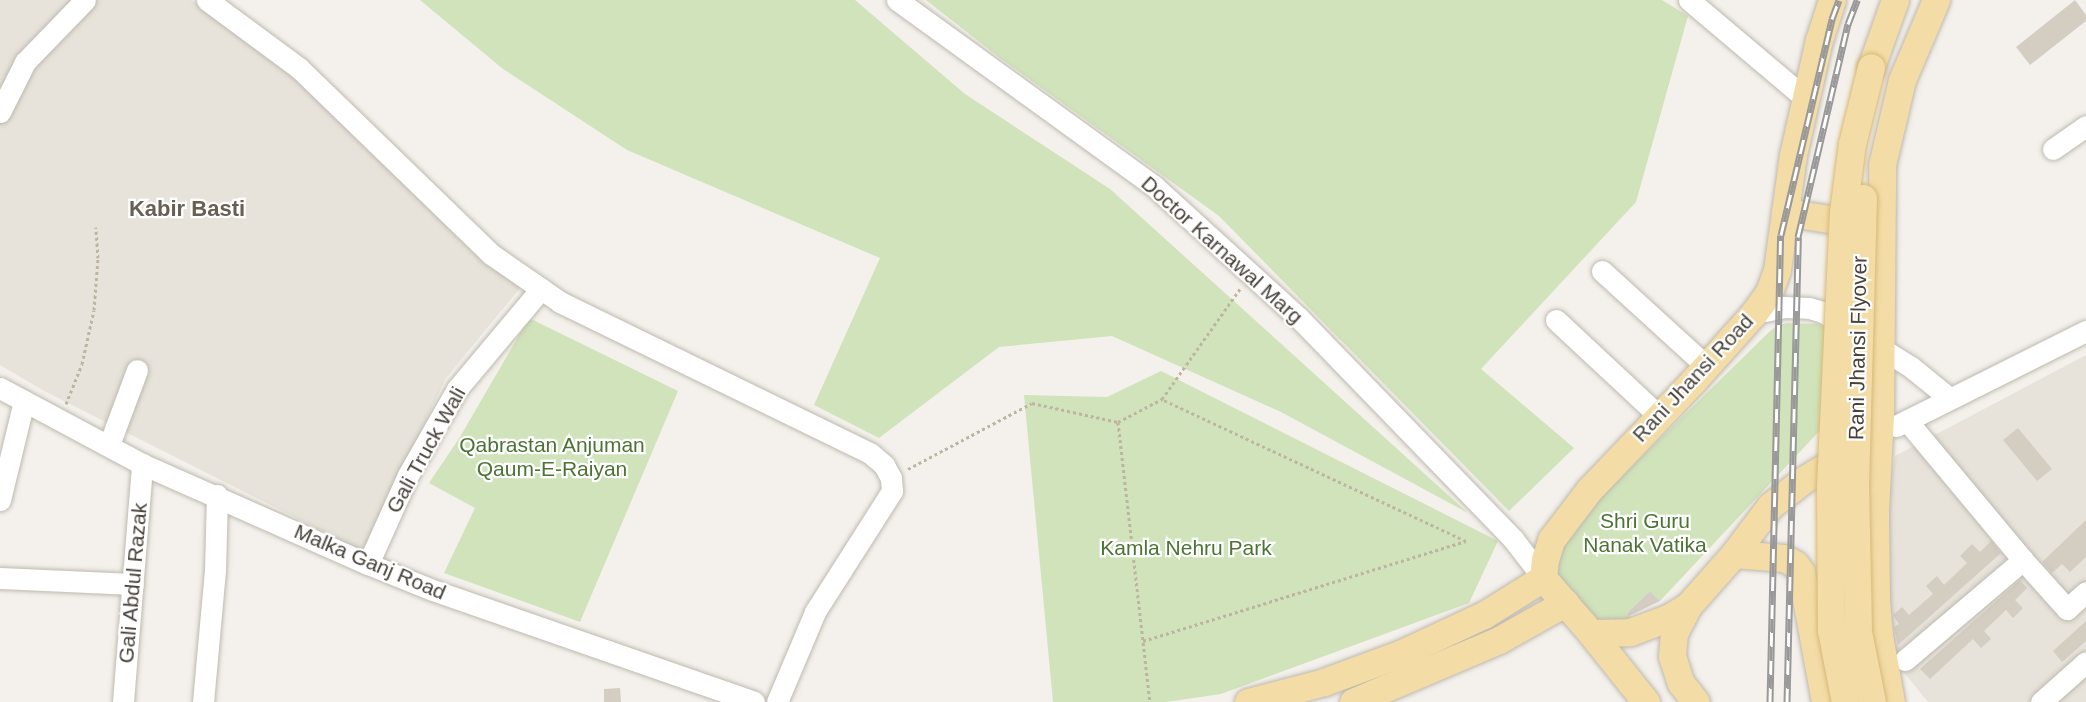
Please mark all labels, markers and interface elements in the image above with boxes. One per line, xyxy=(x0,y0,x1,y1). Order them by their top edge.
street label: Doctor Karnawal Marg xyxy=(1136,171,1308,329)
district label: Kabir Basti xyxy=(129,196,245,222)
street label: Rani Jhansi Flyover xyxy=(1844,256,1872,440)
street label: Rani Jhansi Road xyxy=(1627,309,1759,447)
street label: Gali Truck Wali xyxy=(381,382,471,518)
park label: Qabrastan Anjuman Qaum-E-Raiyan xyxy=(459,432,645,482)
street label: Gali Abdul Razak xyxy=(113,501,153,665)
park label: Shri Guru Nanak Vatika xyxy=(1583,508,1707,558)
street label: Malka Ganj Road xyxy=(290,519,450,605)
park label: Kamla Nehru Park xyxy=(1100,535,1272,561)

